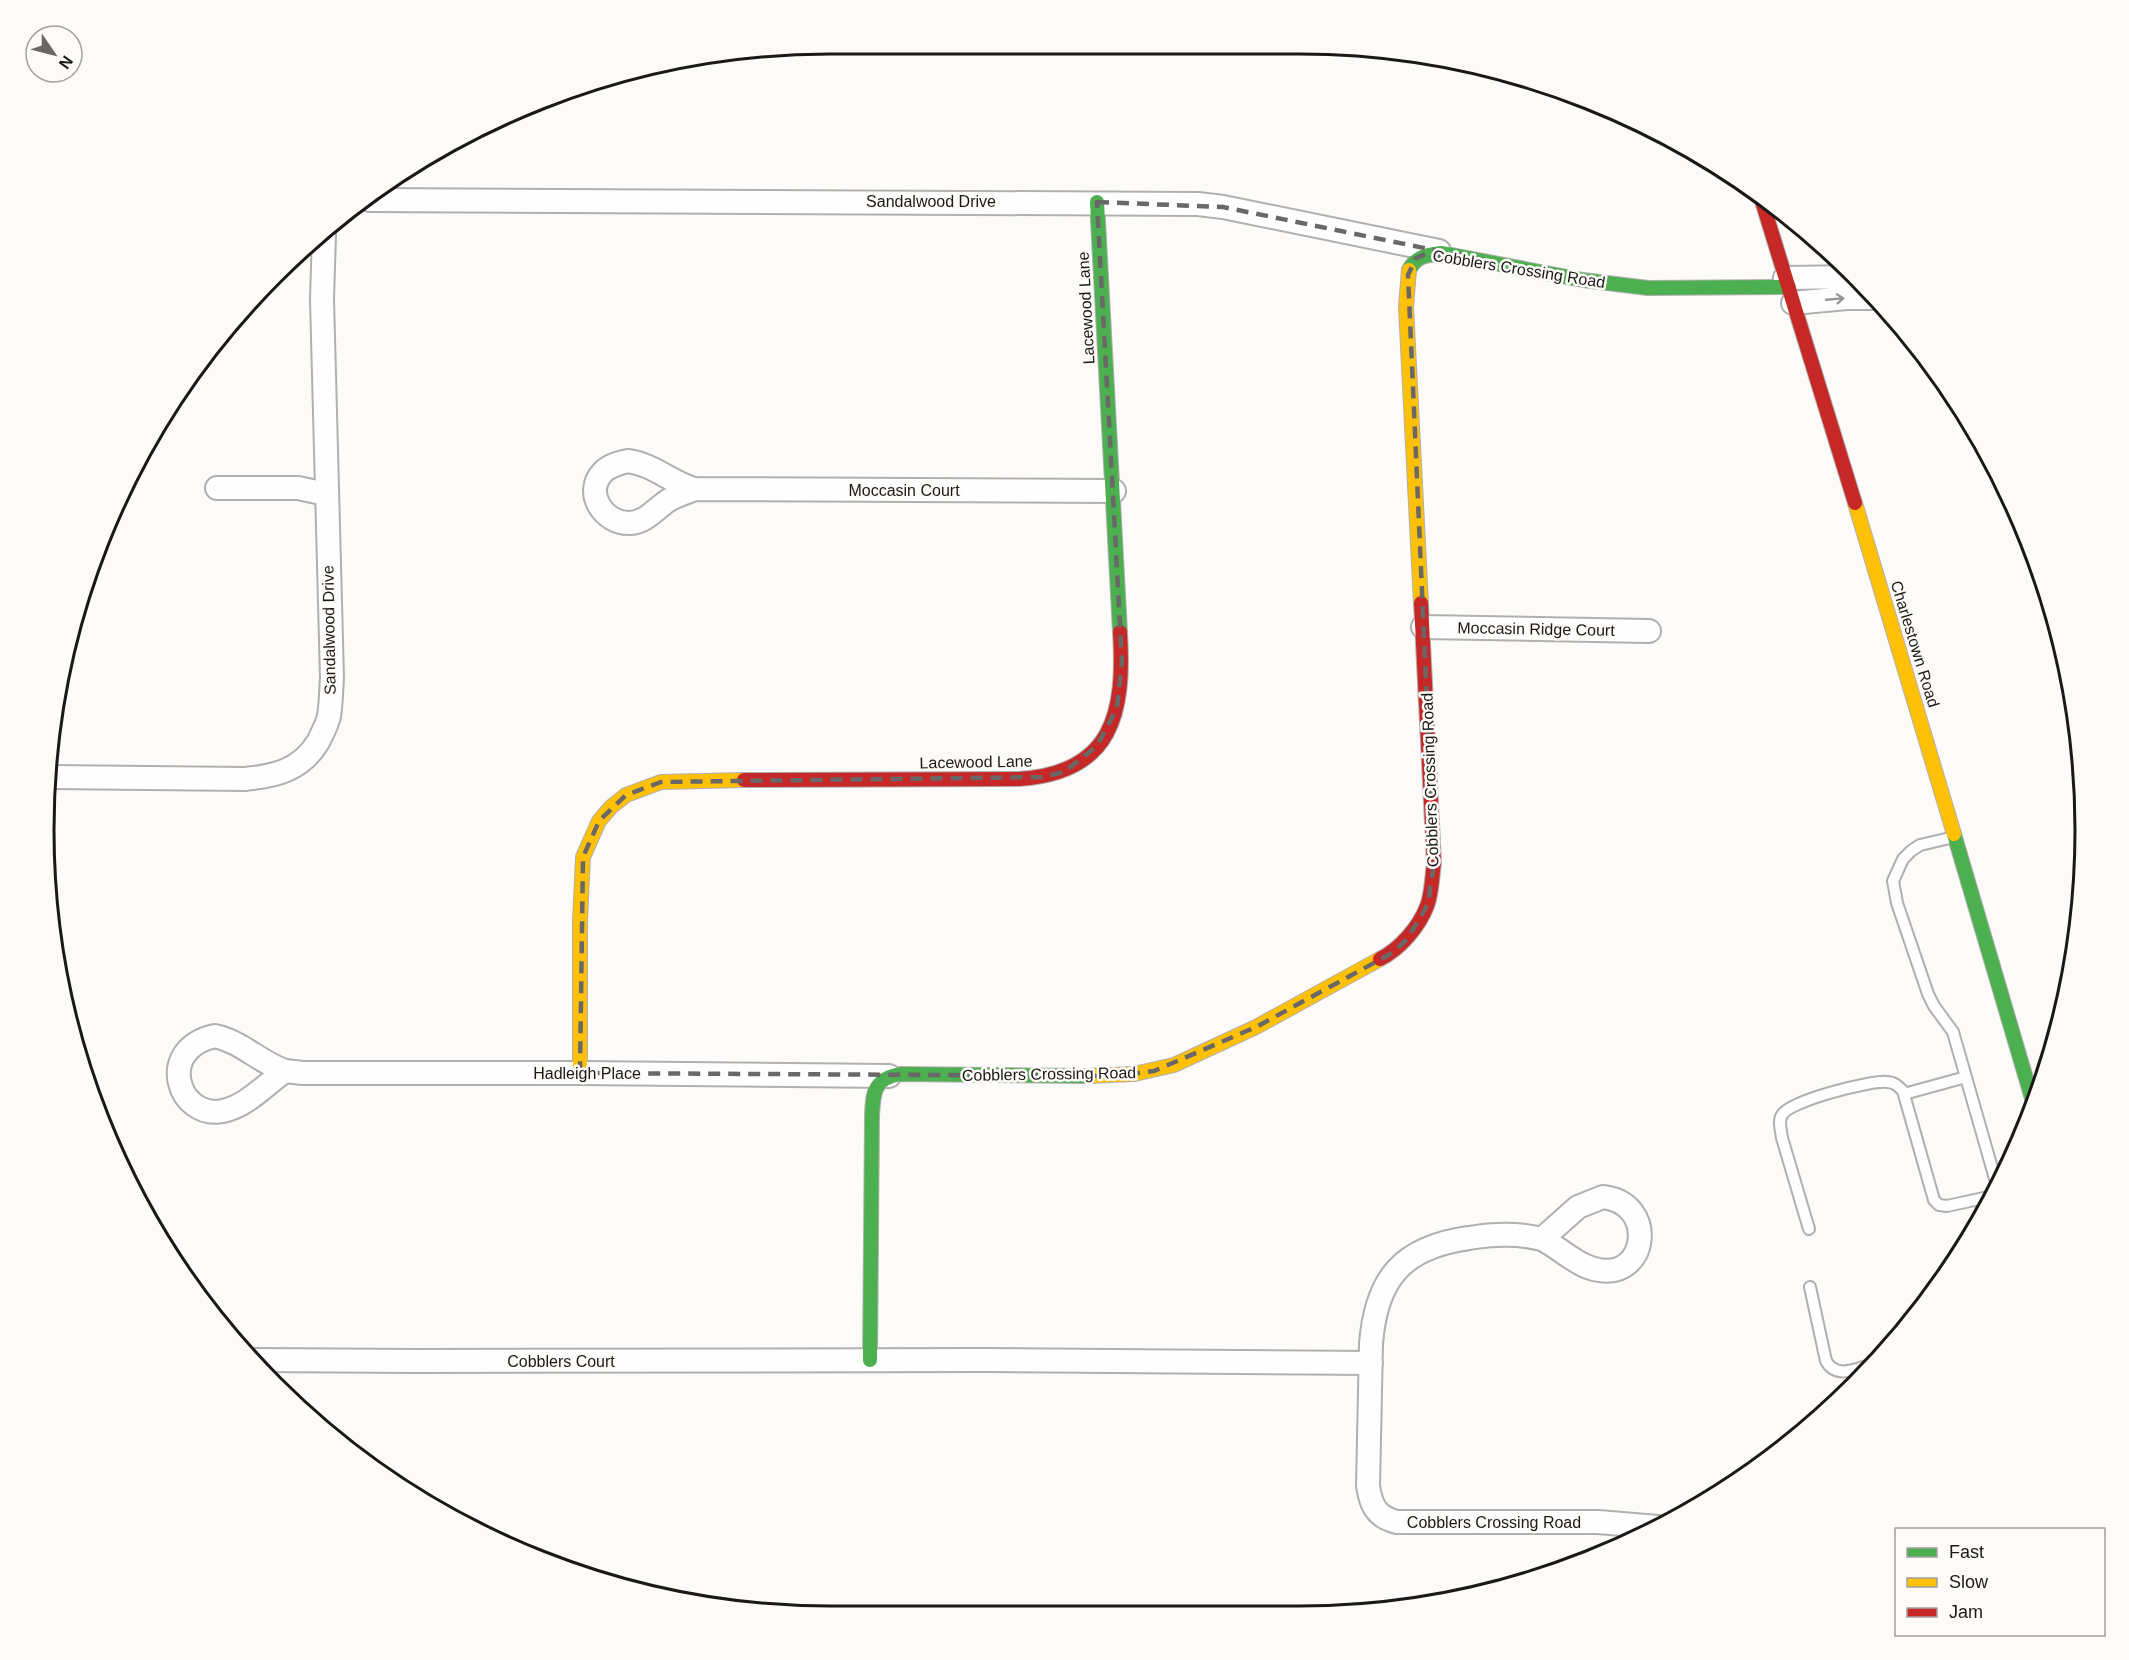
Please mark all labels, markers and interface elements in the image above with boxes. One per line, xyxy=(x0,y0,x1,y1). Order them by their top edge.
north arrow xyxy=(24,24,84,84)
text: N xyxy=(56,53,76,72)
street label: Sandalwood Drive xyxy=(866,193,996,210)
street label: Cobblers Crossing Road xyxy=(1432,247,1606,291)
street label: Lacewood Lane xyxy=(1075,251,1097,365)
one-way arrow xyxy=(1825,293,1844,304)
street label: Moccasin Court xyxy=(848,482,960,499)
street label: Sandalwood Drive xyxy=(319,565,339,695)
street label: Charlestown Road xyxy=(1888,579,1942,709)
street label: Moccasin Ridge Court xyxy=(1457,619,1615,639)
street label: Cobblers Crossing Road xyxy=(1418,693,1442,867)
street label: Lacewood Lane xyxy=(919,753,1033,771)
street label: Cobblers Crossing Road xyxy=(962,1064,1136,1084)
street label: Hadleigh Place xyxy=(533,1065,641,1082)
street label: Cobblers Court xyxy=(507,1353,615,1370)
street label: Cobblers Crossing Road xyxy=(1407,1514,1581,1531)
legend xyxy=(1895,1528,2105,1636)
text: Fast xyxy=(1949,1542,1984,1562)
text: Slow xyxy=(1949,1572,1989,1592)
text: Jam xyxy=(1949,1602,1983,1622)

